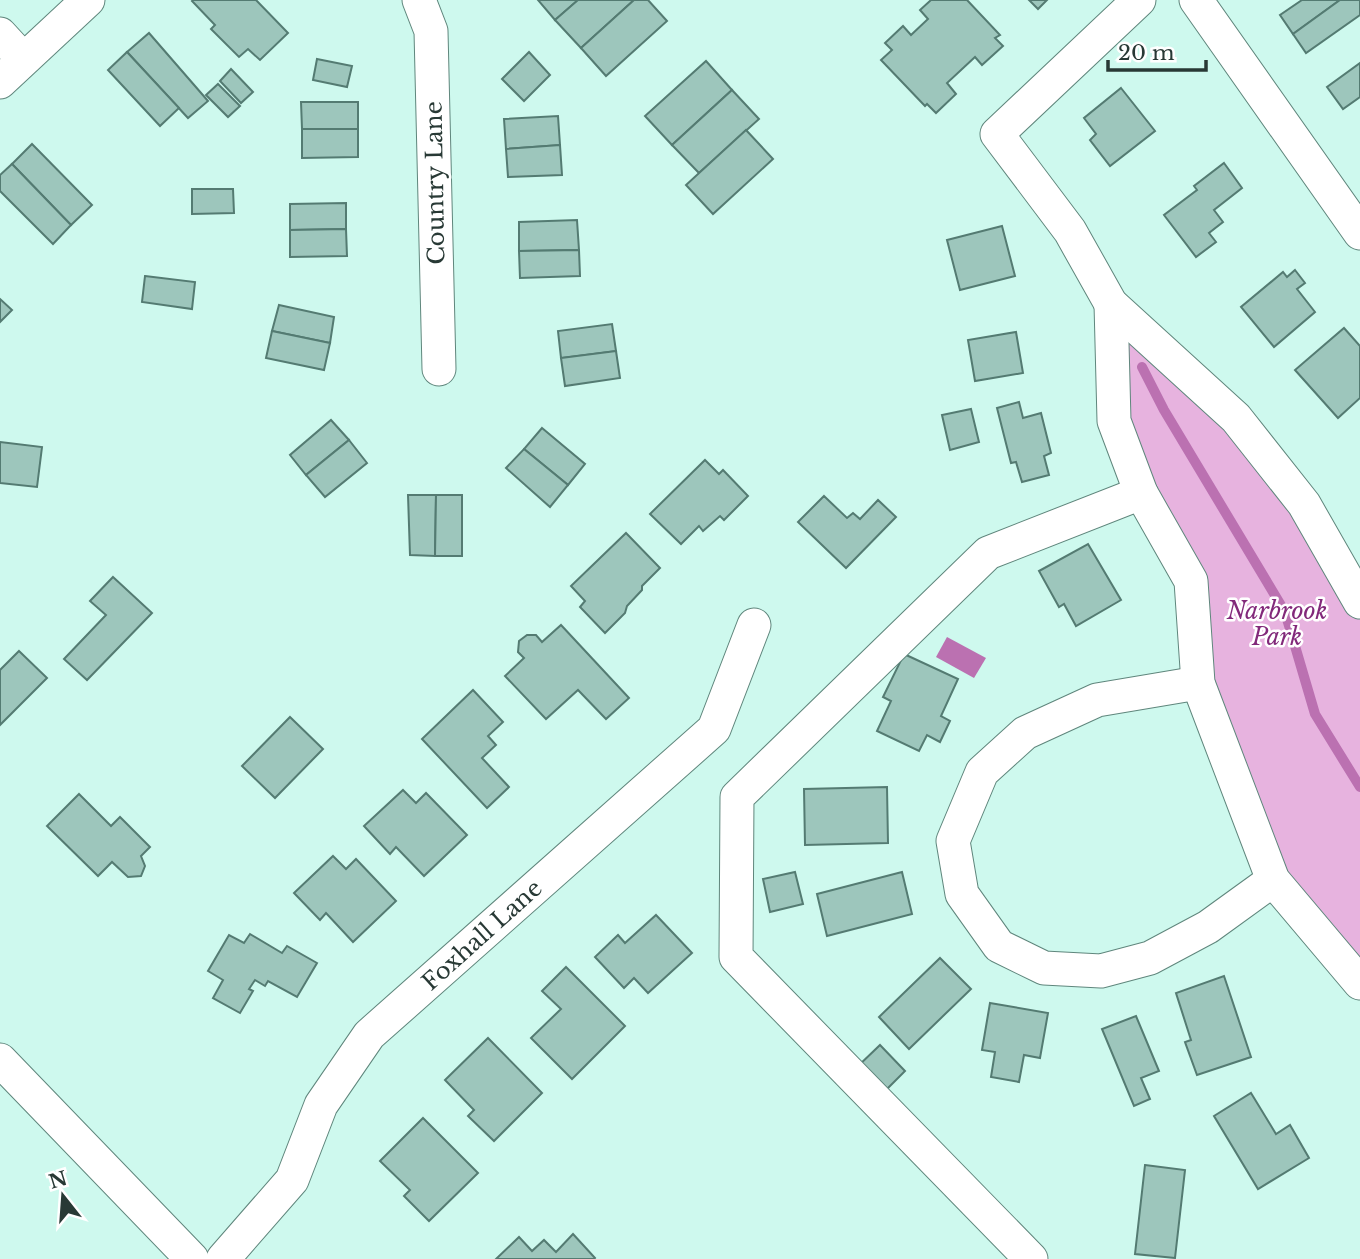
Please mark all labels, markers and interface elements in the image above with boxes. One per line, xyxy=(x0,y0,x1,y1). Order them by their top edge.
scale bar xyxy=(1108,28,1206,72)
text: 20 m xyxy=(1118,40,1175,66)
street label: Country Lane xyxy=(420,101,450,265)
park label: Narbrook Park xyxy=(1226,597,1327,651)
street label: Foxhall Lane xyxy=(416,874,548,996)
north arrow xyxy=(28,1161,98,1231)
text: N xyxy=(46,1167,70,1194)

